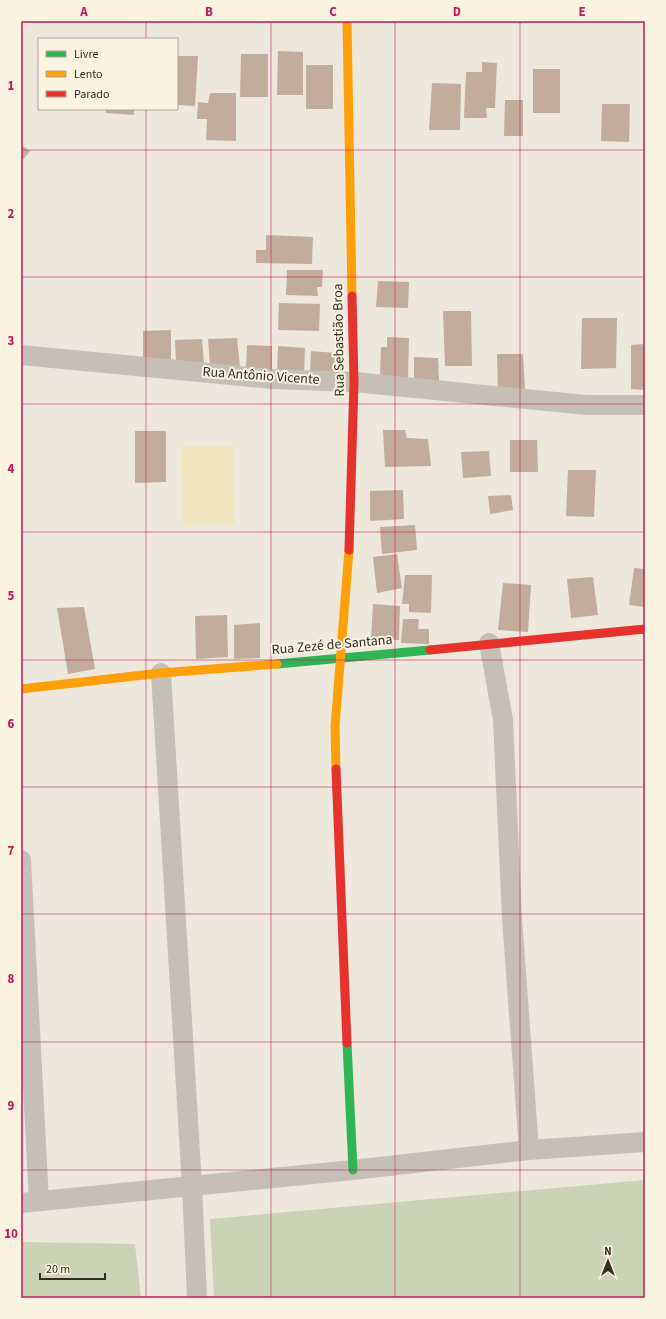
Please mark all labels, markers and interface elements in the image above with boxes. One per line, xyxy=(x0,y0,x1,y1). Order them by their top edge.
text: A xyxy=(79,3,88,21)
text: B xyxy=(205,3,213,21)
text: C xyxy=(329,3,337,21)
text: D xyxy=(453,3,461,21)
text: E xyxy=(578,3,586,21)
legend xyxy=(38,38,178,110)
text: Livre xyxy=(74,46,98,63)
text: Lento xyxy=(74,66,103,83)
text: 1 xyxy=(8,77,15,95)
text: Parado xyxy=(74,86,109,103)
text: 2 xyxy=(8,205,15,223)
street label: Rua Sebastião Broa xyxy=(328,283,350,397)
text: 3 xyxy=(8,332,15,350)
street label: Rua Antônio Vicente xyxy=(202,362,320,390)
text: 4 xyxy=(8,460,15,478)
text: 5 xyxy=(8,587,15,605)
street label: Rua Zezé de Santana xyxy=(271,630,393,660)
text: 6 xyxy=(8,715,15,733)
text: 7 xyxy=(8,842,15,860)
text: 8 xyxy=(8,970,15,988)
text: 9 xyxy=(8,1097,15,1115)
text: 10 xyxy=(4,1225,18,1243)
north arrow xyxy=(588,1241,628,1281)
text: N xyxy=(604,1244,612,1259)
scale bar xyxy=(40,1255,105,1281)
text: 20 m xyxy=(46,1261,70,1278)

